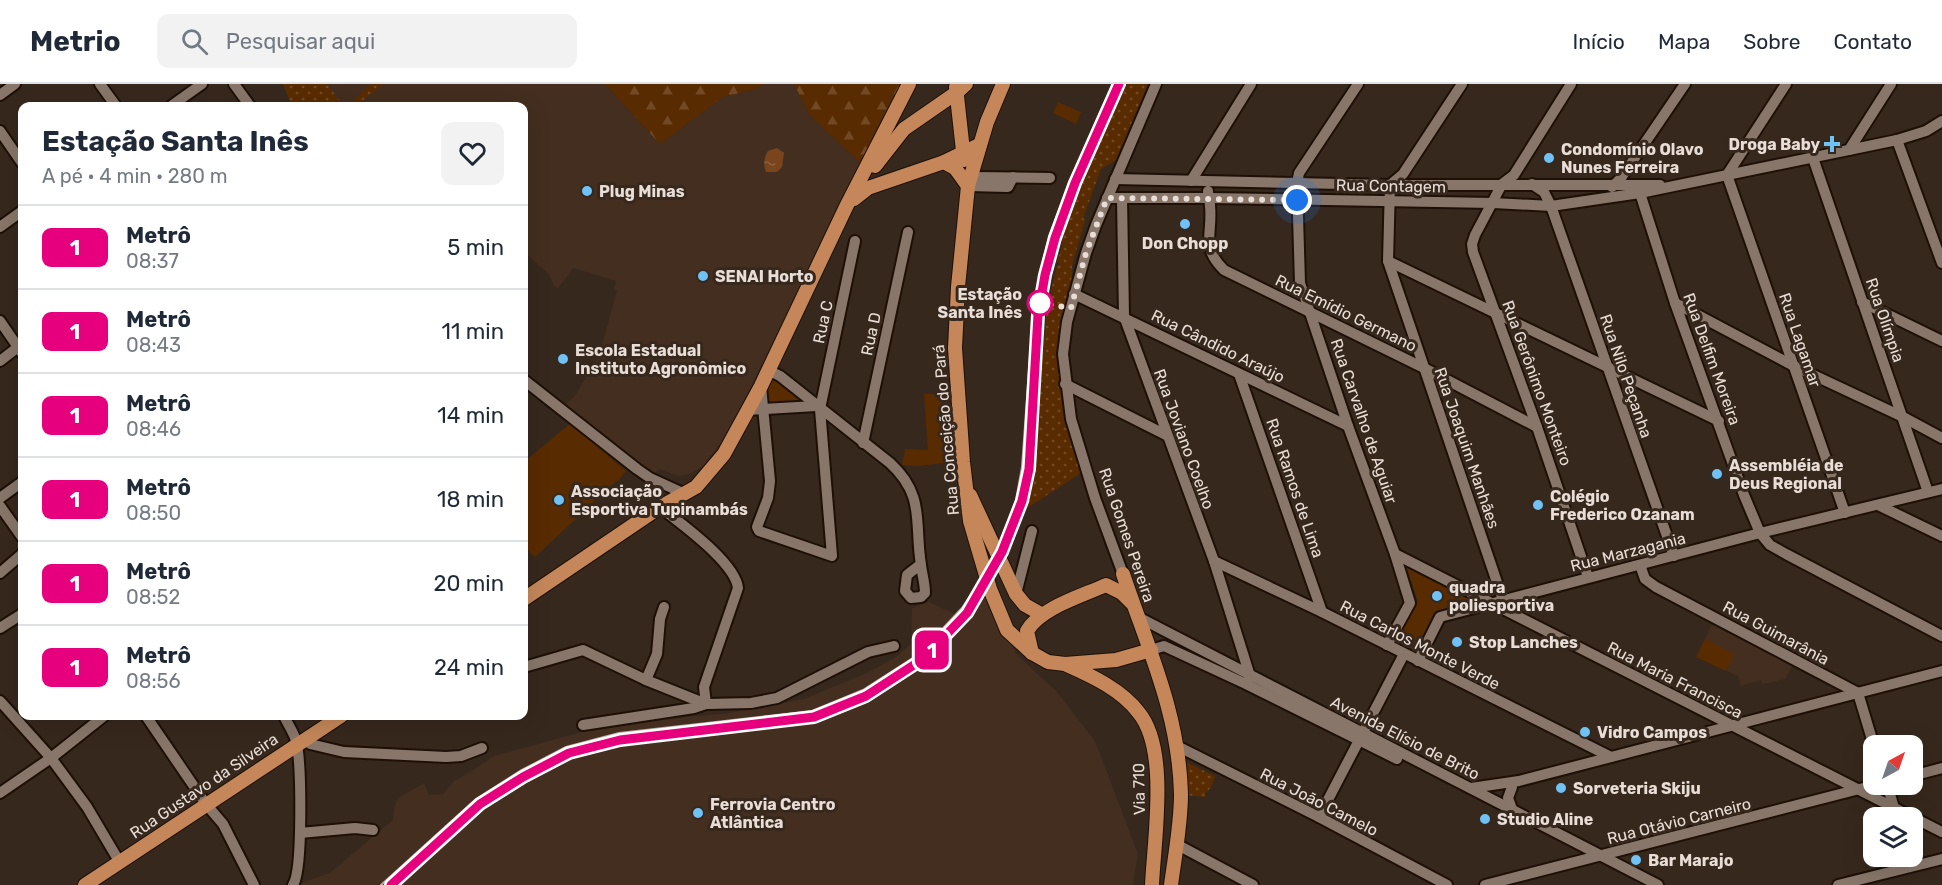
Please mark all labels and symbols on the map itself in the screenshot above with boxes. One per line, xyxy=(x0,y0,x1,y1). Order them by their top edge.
place label: Droga Baby xyxy=(1729,135,1820,154)
marker: Droga Baby xyxy=(1825,137,1839,151)
place label: Condomínio Olavo Nunes Ferreira xyxy=(1561,140,1704,177)
marker: Condomínio Olavo Nunes Ferreira xyxy=(1542,151,1556,165)
street label: Rua Contagem xyxy=(1336,176,1446,196)
place label: Plug Minas xyxy=(599,182,685,201)
marker: Plug Minas xyxy=(580,184,594,198)
your location xyxy=(1282,185,1312,215)
marker: Don Chopp xyxy=(1178,217,1192,231)
place label: Don Chopp xyxy=(1142,234,1228,253)
place label: SENAI Horto xyxy=(715,267,814,286)
marker: SENAI Horto xyxy=(696,269,710,283)
street label: Rua Emídio Germano xyxy=(1272,270,1420,356)
street label: Rua Olímpia xyxy=(1862,275,1908,365)
place label: Estação Santa Inês xyxy=(938,285,1022,322)
marker: Estação Santa Inês xyxy=(1027,290,1053,316)
street label: Rua Delfim Moreira xyxy=(1679,290,1745,428)
street label: Rua Lagamar xyxy=(1775,290,1825,390)
street label: Rua Gerônimo Monteiro xyxy=(1498,298,1576,468)
street label: Rua C xyxy=(809,299,837,345)
street label: Rua Cândido Araújo xyxy=(1148,305,1288,387)
street label: Rua D xyxy=(857,311,885,357)
street label: Rua Nilo Peçanha xyxy=(1596,311,1656,441)
street label: Rua Carvalho de Aguiar xyxy=(1327,336,1401,506)
place label: Escola Estadual Instituto Agronômico xyxy=(575,341,746,378)
street label: Rua Conceição do Pará xyxy=(929,344,963,516)
marker: Escola Estadual Instituto Agronômico xyxy=(556,352,570,366)
street label: Rua Joaquim Manhães xyxy=(1430,365,1504,531)
street label: Rua Joviano Coelho xyxy=(1150,366,1218,512)
street label: Rua Ramos de Lima xyxy=(1262,416,1328,560)
place label: Assembléia de Deus Regional xyxy=(1729,456,1844,493)
street label: Rua Gomes Pereira xyxy=(1095,465,1159,605)
marker: Assembléia de Deus Regional xyxy=(1710,467,1724,481)
place label: Associação Esportiva Tupinambás xyxy=(571,482,748,519)
place label: Colégio Frederico Ozanam xyxy=(1550,487,1695,524)
marker: Associação Esportiva Tupinambás xyxy=(552,493,566,507)
marker: Colégio Frederico Ozanam xyxy=(1531,498,1545,512)
street label: Rua Marzagania xyxy=(1568,528,1688,576)
place label: quadra poliesportiva xyxy=(1449,578,1554,615)
marker: quadra poliesportiva xyxy=(1430,589,1444,603)
street label: Rua Carlos Monte Verde xyxy=(1337,596,1503,694)
street label: Rua Guimarânia xyxy=(1720,597,1832,669)
line badge: 1 xyxy=(912,630,952,670)
place label: Stop Lanches xyxy=(1469,633,1578,652)
marker: Stop Lanches xyxy=(1450,635,1464,649)
street label: Rua Maria Francisca xyxy=(1604,638,1746,722)
street label: Avenida Elísio de Brito xyxy=(1327,692,1483,784)
place label: Vidro Campos xyxy=(1597,723,1707,742)
marker: Vidro Campos xyxy=(1578,725,1592,739)
street label: Rua Gustavo da Silveira xyxy=(126,729,282,843)
north arrow xyxy=(1863,735,1923,795)
street label: Via 710 xyxy=(1129,763,1149,815)
street label: Rua João Camelo xyxy=(1257,764,1381,840)
place label: Sorveteria Skiju xyxy=(1573,779,1701,798)
marker: Sorveteria Skiju xyxy=(1554,781,1568,795)
street label: Rua Otávio Carneiro xyxy=(1605,794,1753,848)
place label: Ferrovia Centro Atlântica xyxy=(710,795,836,832)
marker: Ferrovia Centro Atlântica xyxy=(691,806,705,820)
place label: Studio Aline xyxy=(1497,810,1593,829)
marker: Studio Aline xyxy=(1478,812,1492,826)
place label: Bar Marajo xyxy=(1648,851,1734,870)
marker: Bar Marajo xyxy=(1629,853,1643,867)

